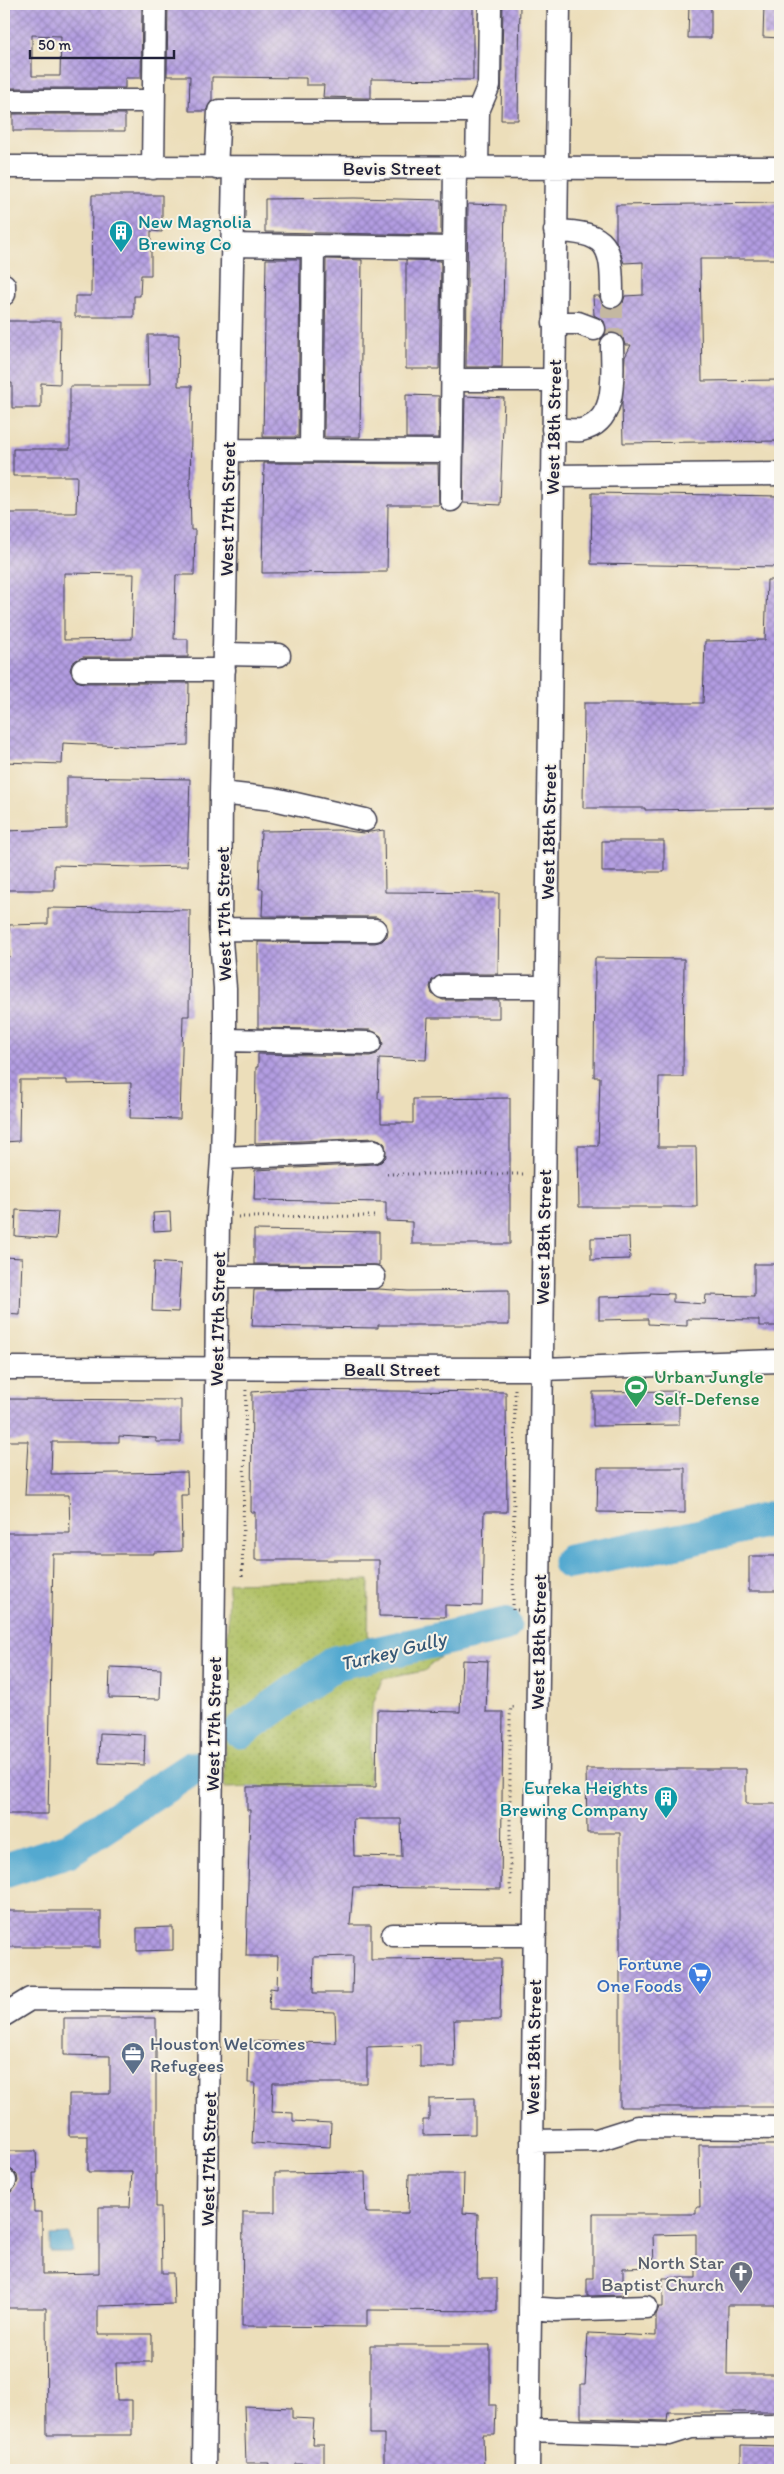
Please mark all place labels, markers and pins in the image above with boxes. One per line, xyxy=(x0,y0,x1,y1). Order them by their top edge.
place label: New Magnolia Brewing Co xyxy=(138,210,251,255)
building icon: New Magnolia Brewing Co xyxy=(108,219,134,253)
place label: Urban Jungle Self-Defense xyxy=(654,1365,764,1410)
sports icon: Urban Jungle Self-Defense xyxy=(623,1374,649,1408)
place label: Eureka Heights Brewing Company xyxy=(500,1776,648,1821)
building icon: Eureka Heights Brewing Company xyxy=(653,1785,679,1819)
place label: Fortune One Foods xyxy=(596,1952,682,1997)
supermarket icon: Fortune One Foods xyxy=(687,1961,713,1995)
place label: Houston Welcomes Refugees xyxy=(150,2032,305,2077)
office icon: Houston Welcomes Refugees xyxy=(120,2041,146,2075)
place label: North Star Baptist Church xyxy=(601,2251,725,2296)
church icon: North Star Baptist Church xyxy=(728,2260,754,2294)

